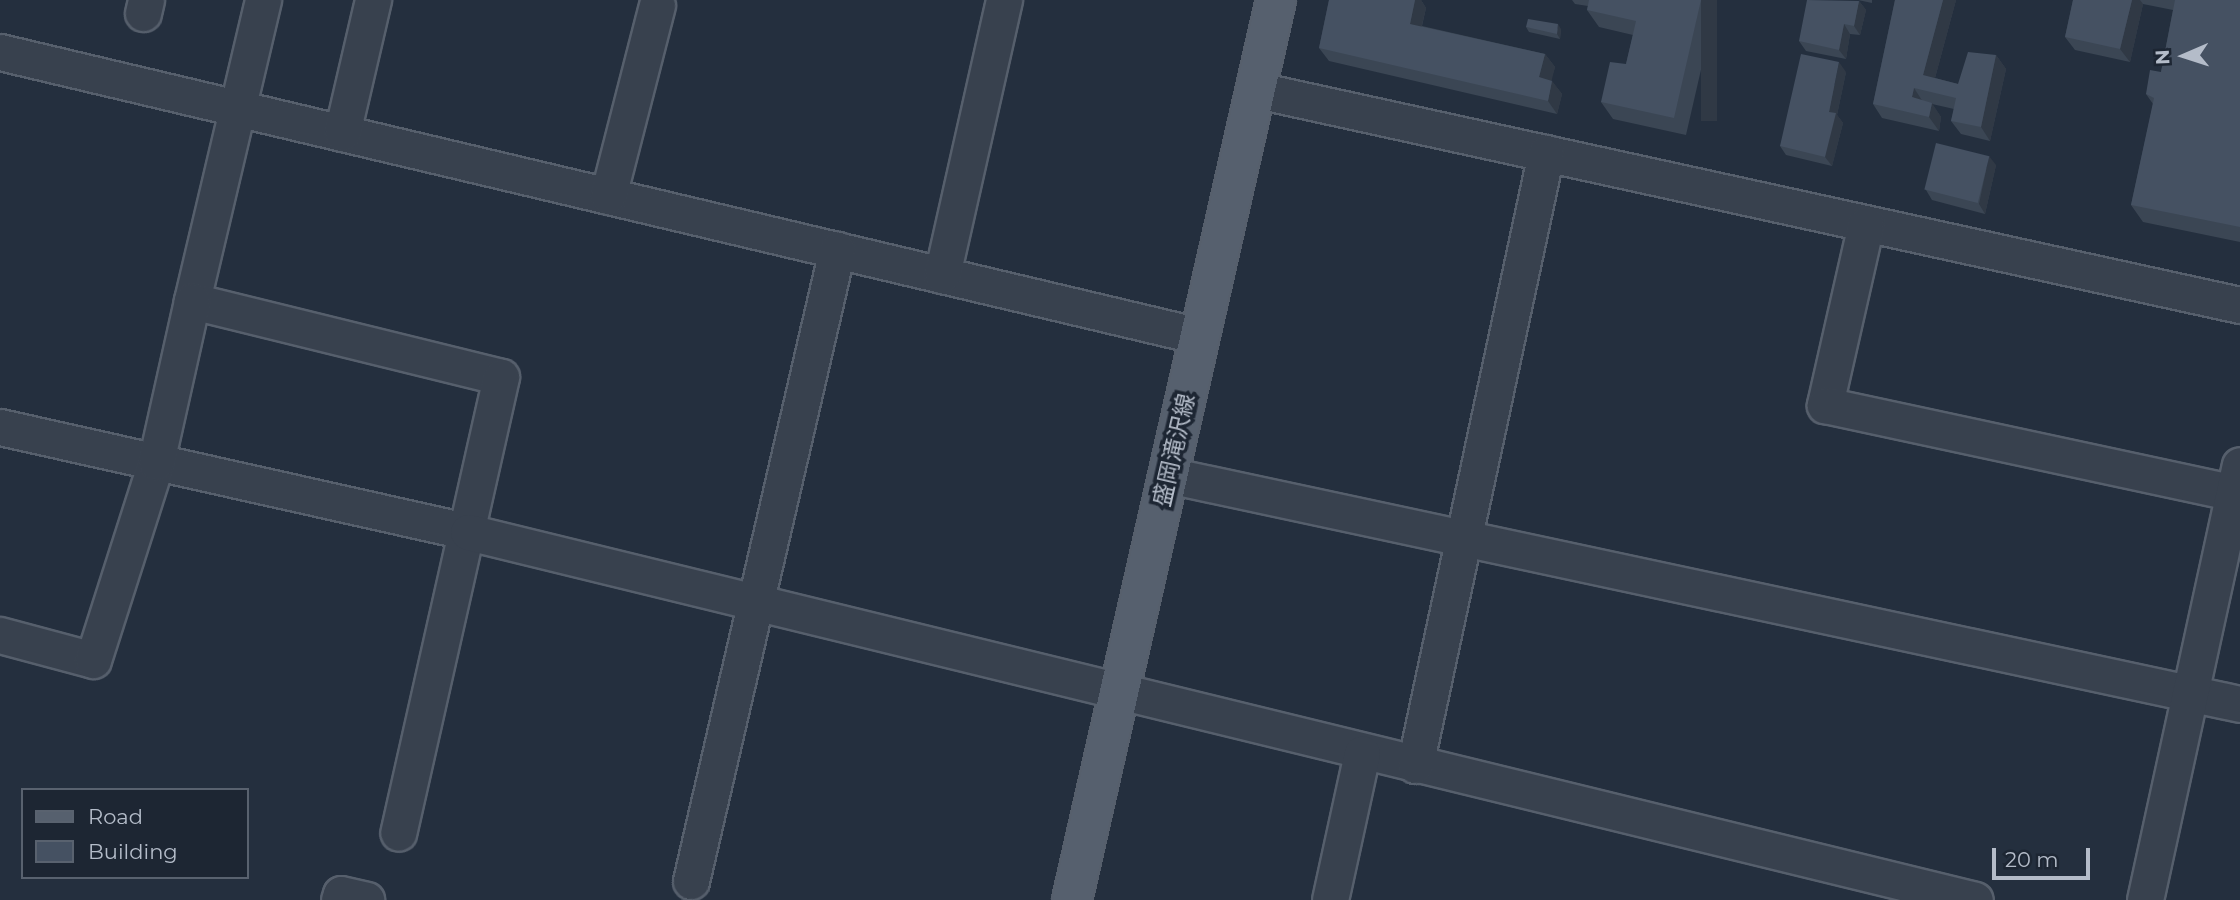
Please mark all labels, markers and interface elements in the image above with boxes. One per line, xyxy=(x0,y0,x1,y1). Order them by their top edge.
north arrow xyxy=(2149,21,2219,91)
text: N xyxy=(2151,49,2174,65)
street label: 盛岡滝沢線 xyxy=(1148,391,1200,509)
legend xyxy=(21,788,248,879)
text: Road xyxy=(88,804,143,829)
scale bar xyxy=(1995,834,2093,878)
text: Building xyxy=(88,839,178,864)
text: 20 m xyxy=(2005,847,2059,872)

